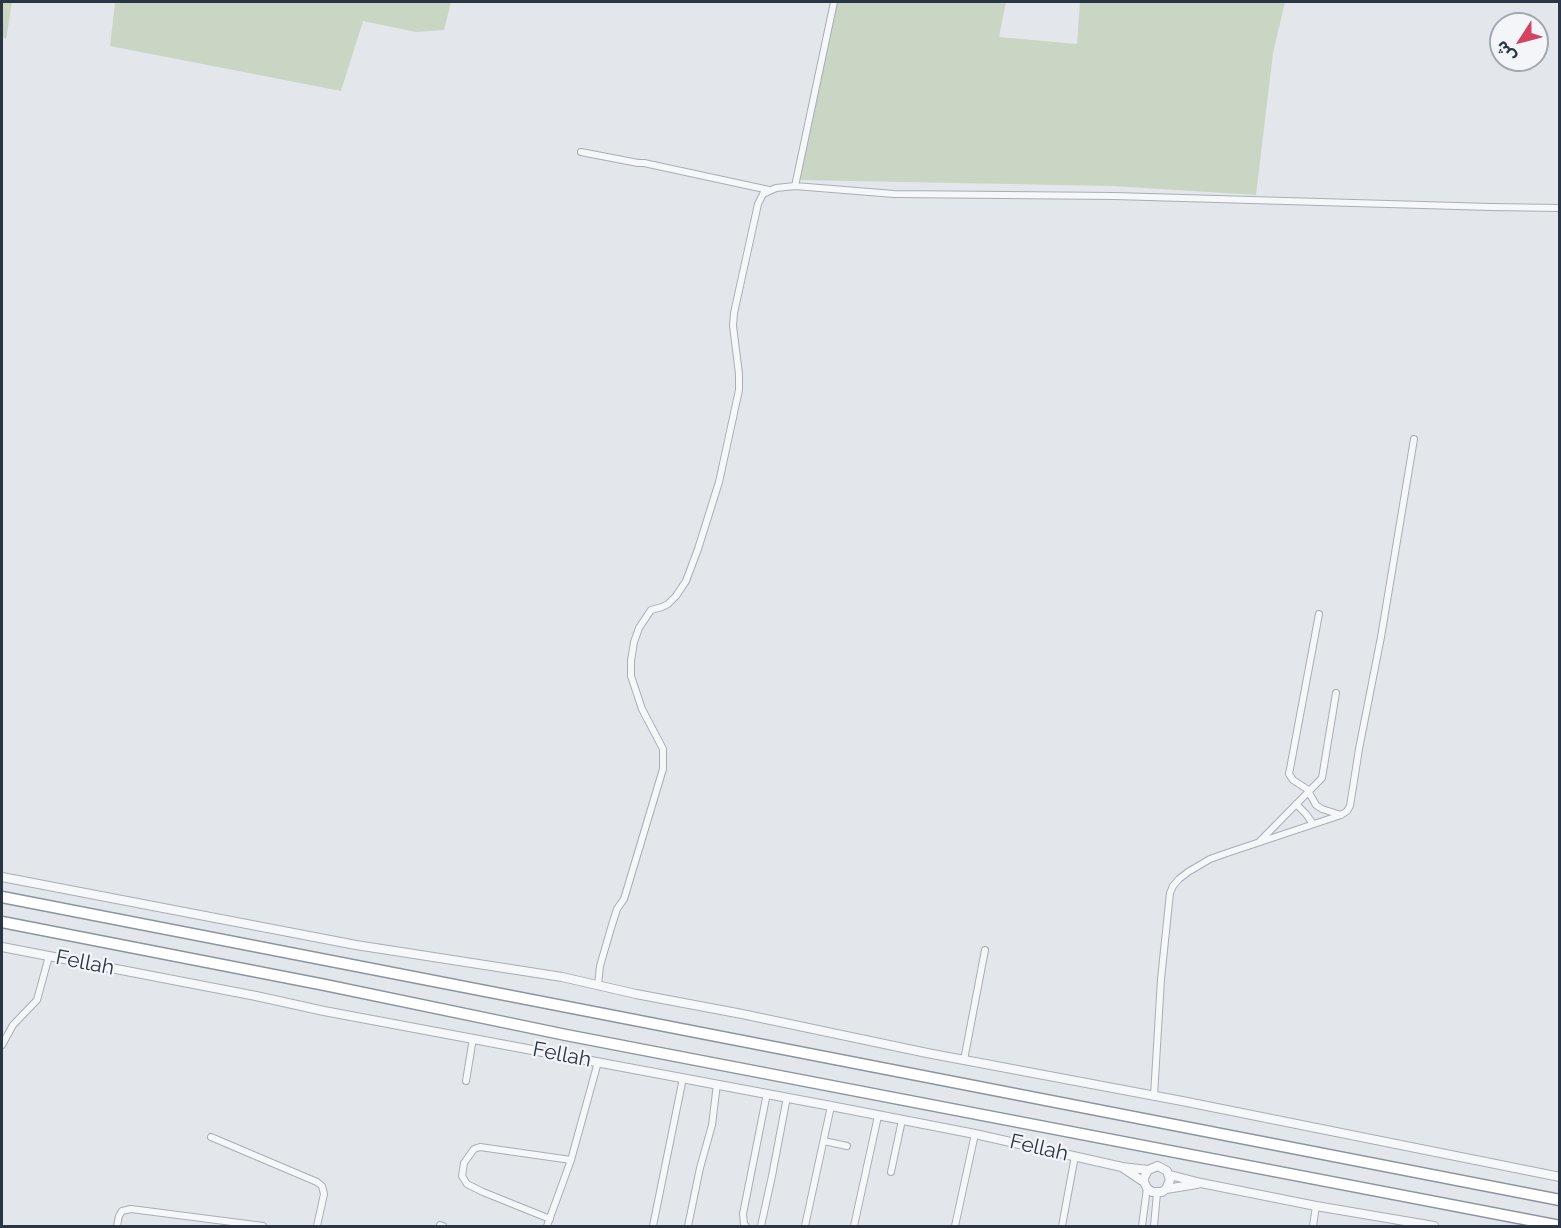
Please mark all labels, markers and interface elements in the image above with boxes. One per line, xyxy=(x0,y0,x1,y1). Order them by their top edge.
north arrow xyxy=(1489,12,1549,72)
text: ش xyxy=(1492,37,1520,66)
street label: Fellah xyxy=(54,945,116,981)
street label: Fellah xyxy=(531,1037,593,1073)
street label: Fellah xyxy=(1007,1129,1071,1167)

